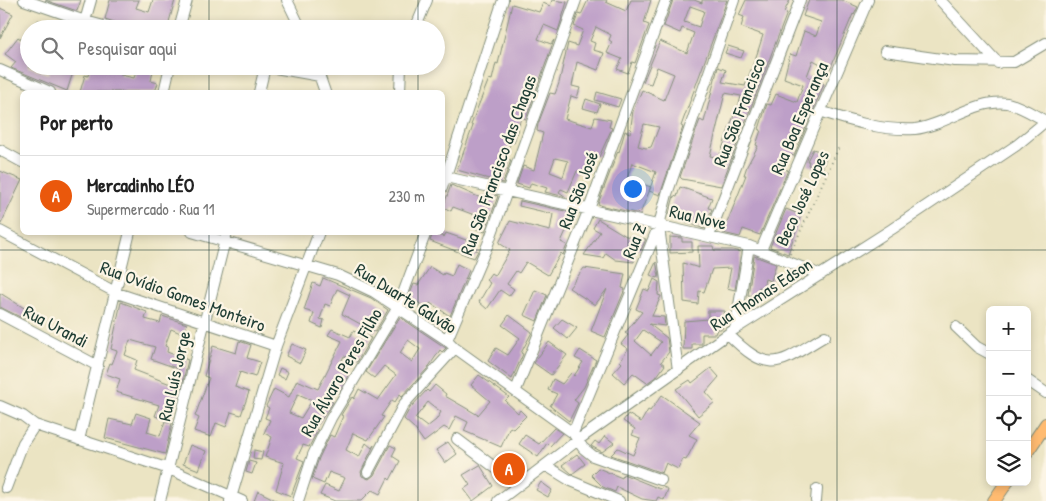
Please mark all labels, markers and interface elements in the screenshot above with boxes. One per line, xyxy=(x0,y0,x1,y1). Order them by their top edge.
search box xyxy=(20,20,445,75)
icon: search xyxy=(38,34,66,62)
text: Pesquisar aqui xyxy=(78,35,177,61)
street label: Rua São Francisco xyxy=(707,54,771,170)
street label: Rua Boa Esperança xyxy=(764,58,834,178)
street label: Rua São Francisco das Chagas xyxy=(454,71,542,259)
text: Por perto xyxy=(40,108,113,137)
street label: Beco José Lopes xyxy=(769,146,835,250)
street label: Rua São José xyxy=(552,148,604,232)
text: Mercadinho LÉO xyxy=(87,172,194,198)
your location xyxy=(620,176,646,202)
text: A xyxy=(52,185,60,207)
text: 230 m xyxy=(389,185,425,207)
text: Supermercado · Rua 11 xyxy=(87,198,215,220)
street label: Rua Nove xyxy=(667,198,729,236)
street label: Rua Z xyxy=(616,220,652,262)
street label: Rua Thomas Edson xyxy=(705,252,817,336)
street label: Rua Ovídio Gomes Monteiro xyxy=(97,254,269,338)
street label: Rua Duarte Galvão xyxy=(350,257,462,339)
street label: Rua Urandi xyxy=(19,299,93,353)
street label: Rua Álvaro Peres Filho xyxy=(294,303,388,441)
map controls xyxy=(986,306,1031,486)
button: + xyxy=(986,306,1031,351)
street label: Rua Luís Jorge xyxy=(152,329,196,423)
button: − xyxy=(986,351,1031,396)
button: locate xyxy=(986,396,1031,441)
button: layers xyxy=(986,441,1031,486)
pin: A xyxy=(493,450,525,488)

